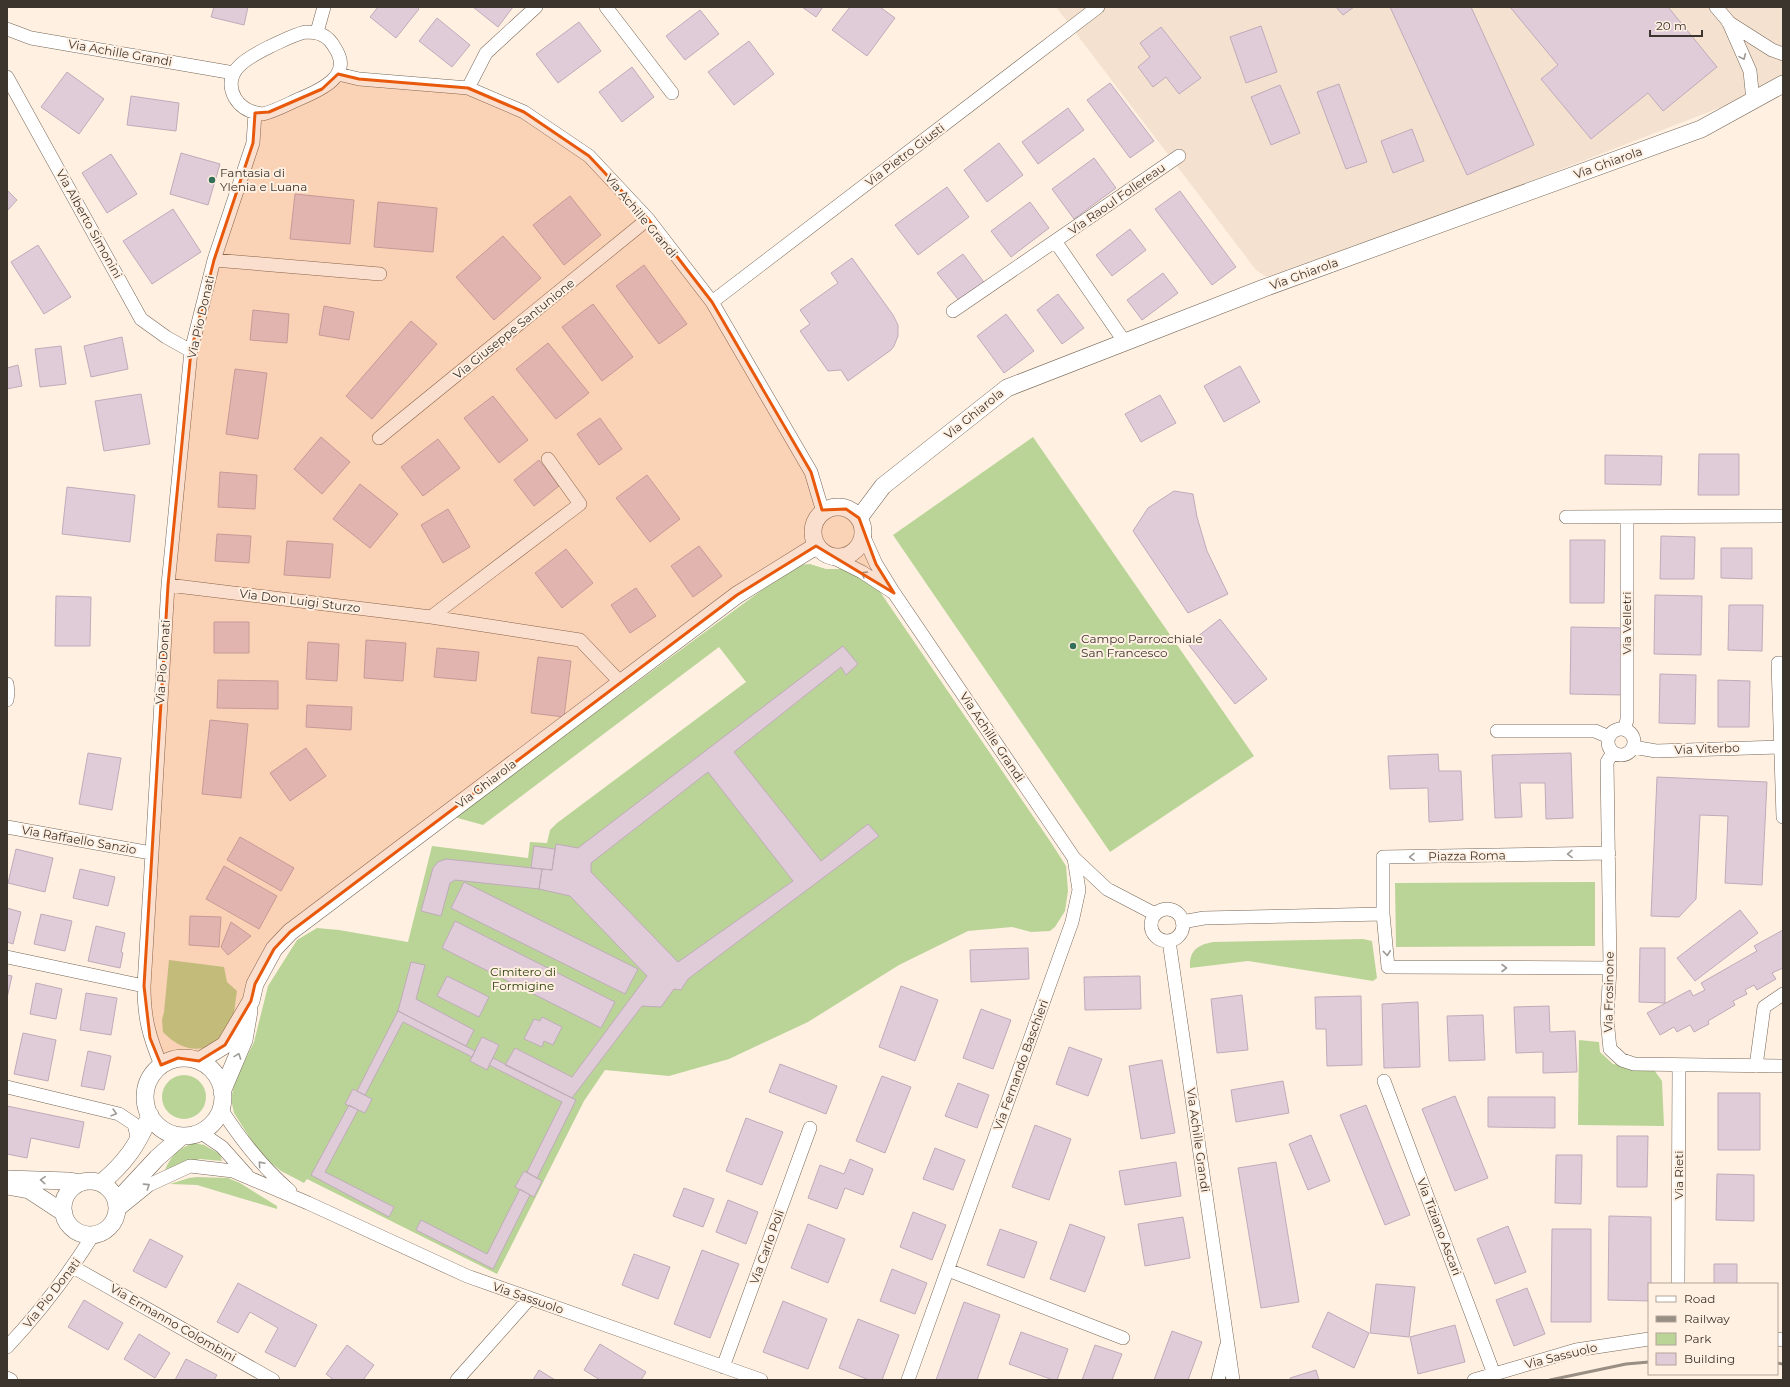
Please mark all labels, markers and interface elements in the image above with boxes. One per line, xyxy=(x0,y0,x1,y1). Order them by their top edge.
scale bar xyxy=(1650,12,1702,38)
text: 20 m xyxy=(1656,18,1687,33)
street label: Via Achille Grandi xyxy=(67,36,173,69)
one-way arrow xyxy=(1739,54,1747,61)
street label: Via Pietro Giusti xyxy=(862,120,947,189)
street label: Via Ghiarola xyxy=(1572,143,1644,182)
street label: Via Raoul Follereau xyxy=(1065,160,1168,238)
place label: Fantasia di Ylenia e Luana xyxy=(220,165,307,194)
street label: Via Alberto Simonini xyxy=(53,166,126,281)
street label: Via Achille Grandi xyxy=(602,171,681,261)
marker: Fantasia di Ylenia e Luana xyxy=(207,175,217,185)
street label: Via Ghiarola xyxy=(1268,254,1340,293)
street label: Via Pio Donati xyxy=(184,274,217,360)
street label: Via Giuseppe Santunione xyxy=(450,275,577,382)
street label: Via Ghiarola xyxy=(941,385,1006,442)
one-way arrow xyxy=(861,571,868,578)
street label: Via Don Luigi Sturzo xyxy=(239,586,361,615)
street label: Via Velletri xyxy=(1619,591,1634,655)
street label: Via Pio Donati xyxy=(152,619,173,705)
place label: Campo Parrocchiale San Francesco xyxy=(1081,631,1203,660)
marker: Campo Parrocchiale San Francesco xyxy=(1068,641,1078,651)
street label: Via Achille Grandi xyxy=(957,689,1028,785)
street label: Via Viterbo xyxy=(1674,740,1740,757)
street label: Via Ghiarola xyxy=(453,756,519,811)
street label: Via Raffaello Sanzio xyxy=(21,822,138,857)
street label: Piazza Roma xyxy=(1428,847,1506,864)
one-way arrow xyxy=(1567,850,1573,858)
one-way arrow xyxy=(1409,852,1415,861)
one-way arrow xyxy=(1382,950,1391,956)
street label: Via Frosinone xyxy=(1600,951,1617,1033)
one-way arrow xyxy=(1501,963,1507,972)
park label: Cimitero di Formigine xyxy=(490,964,556,993)
street label: Via Fernando Baschieri xyxy=(990,997,1051,1132)
one-way arrow xyxy=(234,1053,242,1060)
street label: Via Achille Grandi xyxy=(1184,1087,1213,1193)
one-way arrow xyxy=(110,1108,117,1117)
street label: Via Rieti xyxy=(1671,1151,1686,1199)
one-way arrow xyxy=(259,1161,266,1169)
one-way arrow xyxy=(40,1175,46,1184)
street label: Via Tiziano Ascari xyxy=(1414,1176,1465,1278)
one-way arrow xyxy=(143,1184,150,1191)
street label: Via Carlo Poli xyxy=(746,1208,787,1286)
street label: Via Pio Donati xyxy=(20,1255,84,1331)
street label: Via Sassuolo xyxy=(491,1278,566,1317)
street label: Via Ermanno Colombini xyxy=(108,1280,239,1365)
legend xyxy=(1648,1283,1778,1375)
text: Road xyxy=(1684,1291,1715,1306)
text: Railway xyxy=(1684,1311,1730,1326)
text: Park xyxy=(1684,1331,1712,1346)
street label: Via Sassuolo xyxy=(1523,1339,1599,1372)
text: Building xyxy=(1684,1351,1735,1366)

